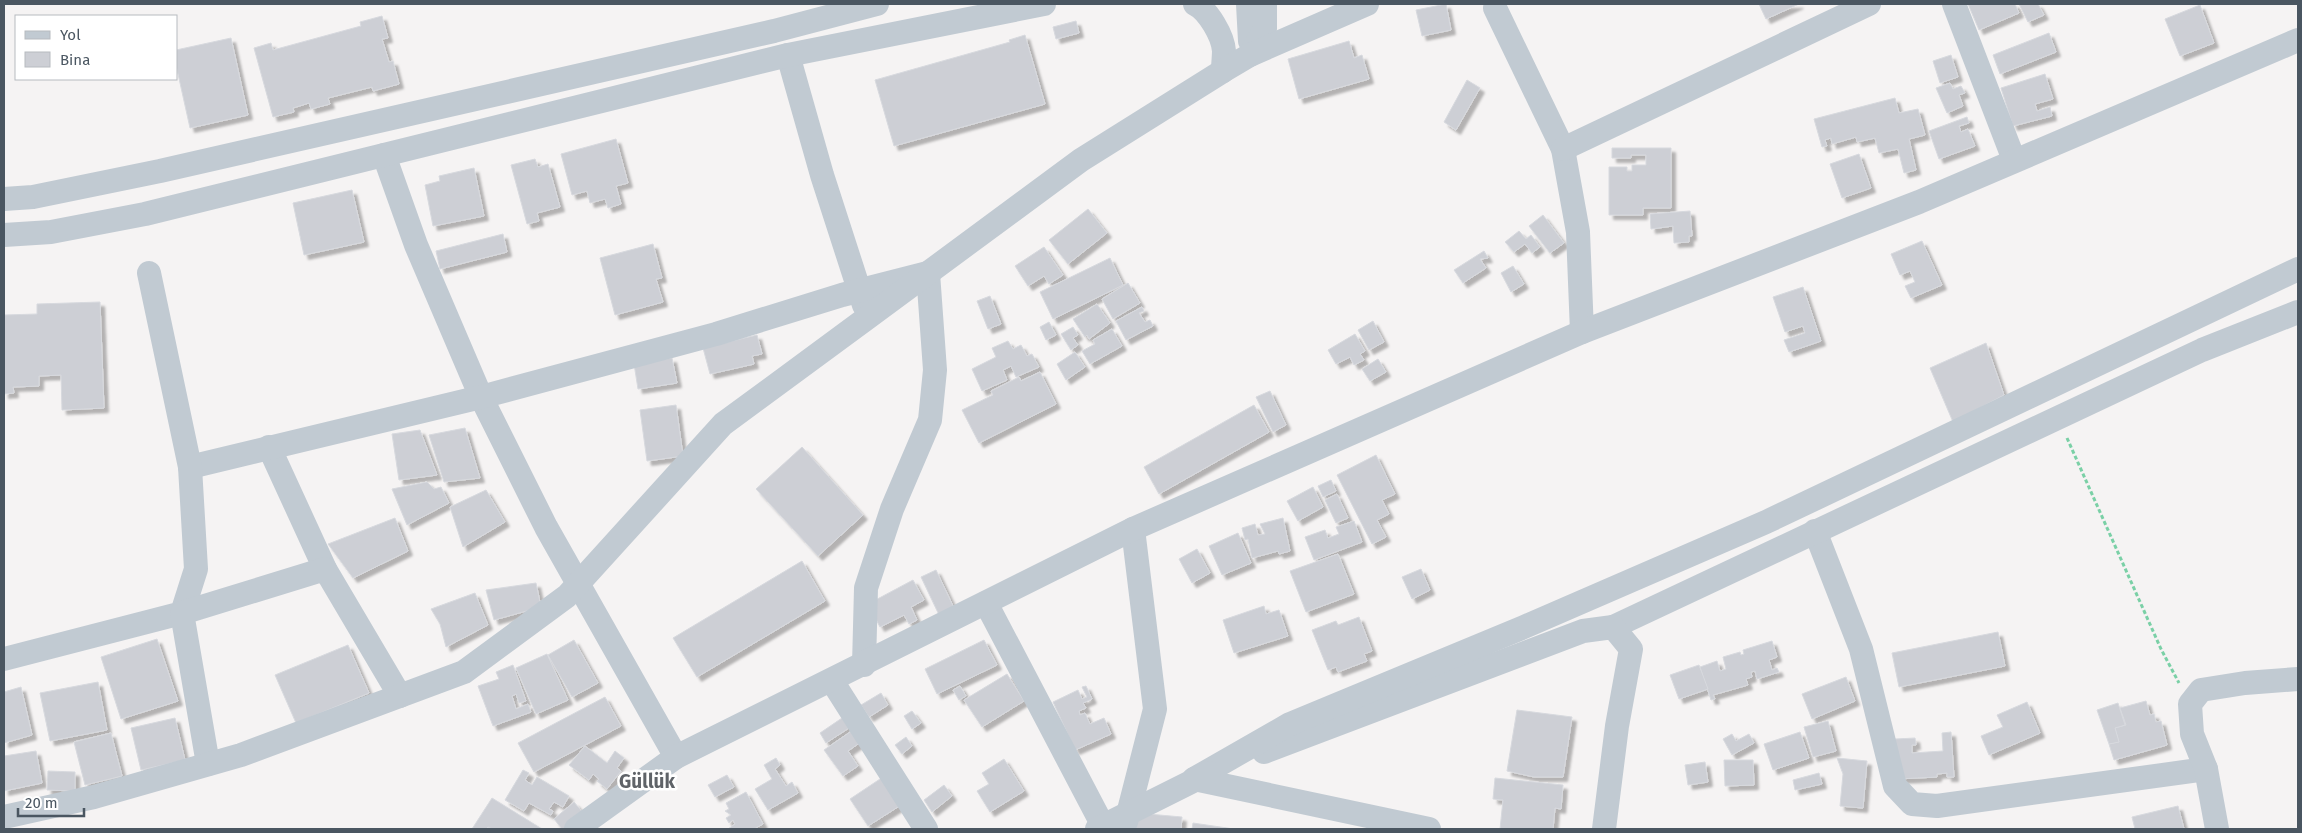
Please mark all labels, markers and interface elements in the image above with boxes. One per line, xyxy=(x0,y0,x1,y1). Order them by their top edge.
legend xyxy=(15,15,178,80)
text: Yol xyxy=(60,26,81,44)
text: Bina xyxy=(60,51,90,69)
district label: Güllük xyxy=(619,770,675,793)
scale bar xyxy=(18,786,84,818)
text: 20 m xyxy=(25,794,58,812)

